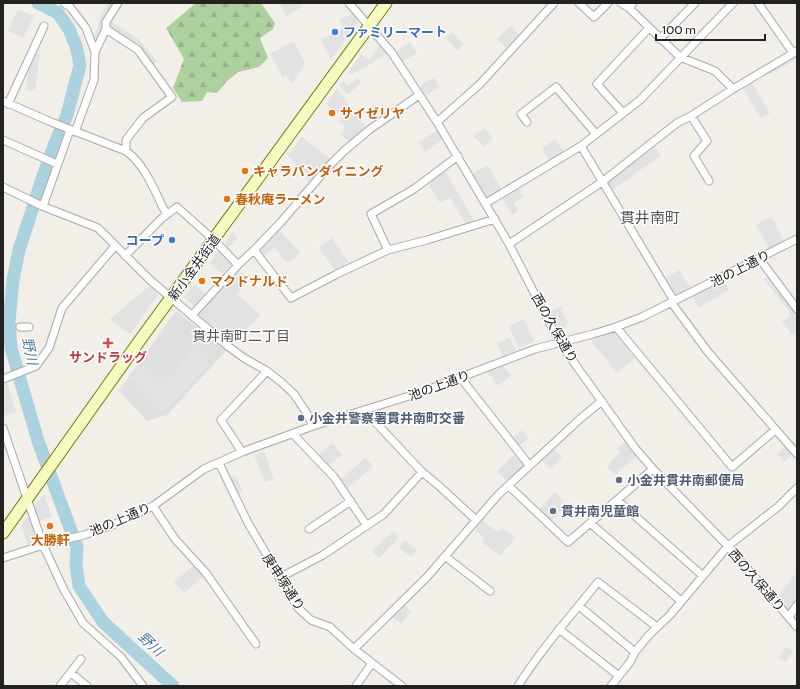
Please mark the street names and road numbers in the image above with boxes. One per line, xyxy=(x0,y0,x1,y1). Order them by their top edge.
street label: 新小金井街道 xyxy=(165,231,223,303)
street label: 池の上通り xyxy=(707,246,773,290)
street label: 西の久保通り xyxy=(529,290,581,366)
street label: 池の上通り xyxy=(406,366,472,404)
street label: 池の上通り xyxy=(87,499,153,539)
street label: 西の久保通り xyxy=(725,545,789,615)
street label: 庚申塚通り xyxy=(260,550,308,614)

